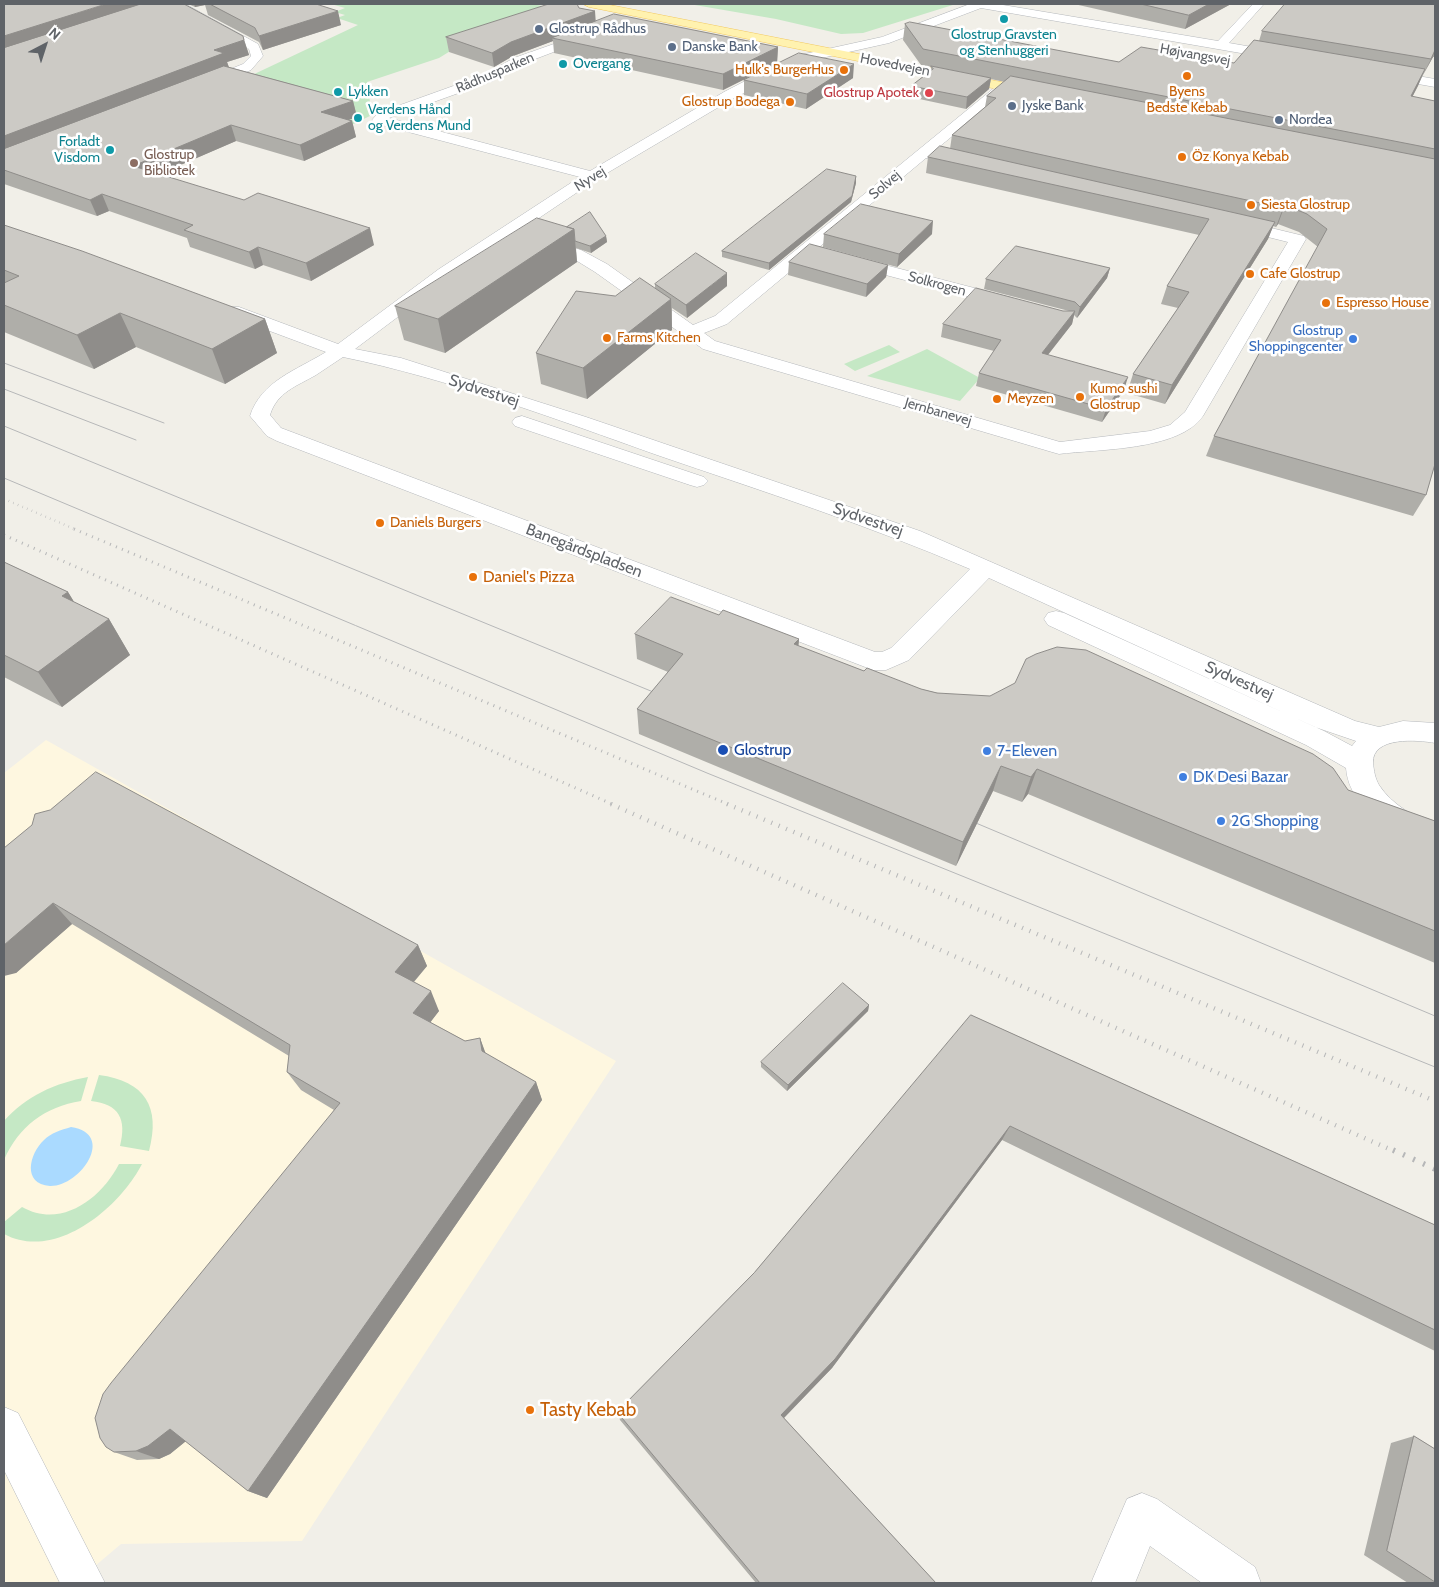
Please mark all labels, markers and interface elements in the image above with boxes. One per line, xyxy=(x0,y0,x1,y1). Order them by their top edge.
marker: Glostrup Gravsten og Stenhuggeri xyxy=(998,13,1010,25)
north arrow xyxy=(20,20,70,70)
place label: Glostrup Rådhus xyxy=(549,21,646,37)
text: N xyxy=(45,23,64,44)
marker: Glostrup Rådhus xyxy=(533,23,545,35)
place label: Glostrup Gravsten og Stenhuggeri xyxy=(951,27,1057,59)
place label: Danske Bank xyxy=(682,39,758,55)
marker: Danske Bank xyxy=(666,41,678,53)
street label: Højvangsvej xyxy=(1158,41,1232,69)
street label: Rådhusparken xyxy=(453,49,537,97)
street label: Hovedvejen xyxy=(859,50,931,80)
place label: Overgang xyxy=(573,56,631,72)
marker: Overgang xyxy=(557,58,569,70)
place label: Hulk's BurgerHus xyxy=(735,62,834,78)
marker: Hulk's BurgerHus xyxy=(838,64,850,76)
marker: Byens Bedste Kebab xyxy=(1181,70,1193,82)
place label: Lykken xyxy=(348,84,388,100)
place label: Byens Bedste Kebab xyxy=(1147,84,1227,116)
place label: Glostrup Apotek xyxy=(823,85,919,101)
marker: Lykken xyxy=(332,86,344,98)
marker: Glostrup Apotek xyxy=(923,87,935,99)
place label: Glostrup Bodega xyxy=(682,94,780,110)
marker: Glostrup Bodega xyxy=(784,96,796,108)
place label: Jyske Bank xyxy=(1022,98,1084,114)
marker: Jyske Bank xyxy=(1006,100,1018,112)
place label: Verdens Hånd og Verdens Mund xyxy=(368,102,471,134)
marker: Verdens Hånd og Verdens Mund xyxy=(352,112,364,124)
place label: Nordea xyxy=(1289,112,1332,128)
marker: Nordea xyxy=(1273,114,1285,126)
place label: Forladt Visdom xyxy=(54,134,100,166)
marker: Forladt Visdom xyxy=(104,144,116,156)
place label: Glostrup Bibliotek xyxy=(144,147,195,180)
place label: Öz Konya Kebab xyxy=(1192,149,1289,165)
marker: Öz Konya Kebab xyxy=(1176,151,1188,163)
marker: Glostrup Bibliotek xyxy=(128,157,140,169)
street label: Nyvej xyxy=(571,163,609,195)
street label: Solvej xyxy=(866,167,904,203)
place label: Siesta Glostrup xyxy=(1261,197,1350,213)
marker: Siesta Glostrup xyxy=(1245,199,1257,211)
place label: Cafe Glostrup xyxy=(1260,266,1340,282)
street label: Solkrogen xyxy=(906,268,968,300)
marker: Cafe Glostrup xyxy=(1244,268,1256,280)
place label: Espresso House xyxy=(1336,295,1429,311)
marker: Espresso House xyxy=(1320,297,1332,309)
place label: Glostrup Shoppingcenter xyxy=(1249,323,1343,356)
place label: Farms Kitchen xyxy=(617,330,701,346)
marker: Farms Kitchen xyxy=(601,332,613,344)
marker: Glostrup Shoppingcenter xyxy=(1347,333,1359,345)
street label: Sydvestvej xyxy=(446,371,522,411)
place label: Kumo sushi Glostrup xyxy=(1090,381,1158,414)
place label: Meyzen xyxy=(1007,391,1054,407)
marker: Kumo sushi Glostrup xyxy=(1074,391,1086,403)
marker: Meyzen xyxy=(991,393,1003,405)
street label: Jernbanevej xyxy=(902,394,974,430)
street label: Sydvestvej xyxy=(830,499,906,541)
place label: Daniels Burgers xyxy=(390,515,481,531)
marker: Daniels Burgers xyxy=(374,517,386,529)
street label: Banegårdspladsen xyxy=(523,520,645,582)
place label: Daniel's Pizza xyxy=(483,567,574,587)
marker: Daniel's Pizza xyxy=(467,571,479,583)
street label: Sydvestvej xyxy=(1202,657,1276,705)
place label: Glostrup xyxy=(734,740,792,760)
place label: 7-Eleven xyxy=(997,741,1057,761)
marker: Glostrup xyxy=(716,743,730,757)
marker: 7-Eleven xyxy=(981,745,993,757)
place label: DK Desi Bazar xyxy=(1193,767,1288,787)
marker: DK Desi Bazar xyxy=(1177,771,1189,783)
place label: 2G Shopping xyxy=(1231,811,1319,831)
marker: 2G Shopping xyxy=(1215,815,1227,827)
place label: Tasty Kebab xyxy=(540,1399,636,1421)
marker: Tasty Kebab xyxy=(524,1404,536,1416)

